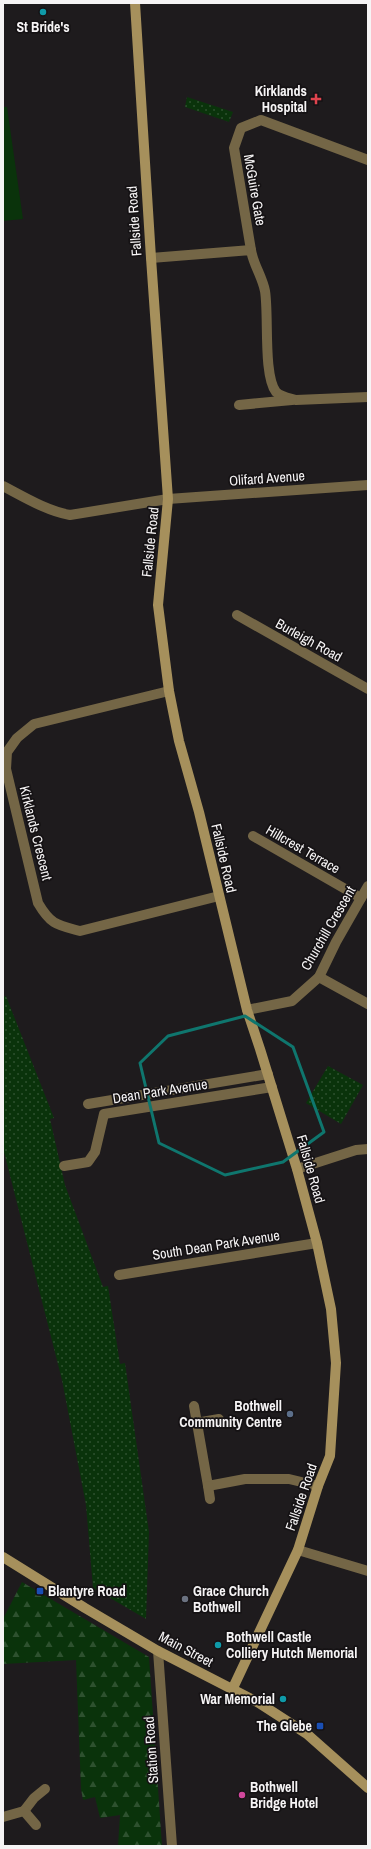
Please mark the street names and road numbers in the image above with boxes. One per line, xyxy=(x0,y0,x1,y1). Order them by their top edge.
street label: McGuire Gate xyxy=(240,153,270,227)
street label: Fallside Road xyxy=(123,185,145,257)
street label: Olifard Avenue xyxy=(229,466,305,490)
street label: Fallside Road xyxy=(137,506,163,578)
street label: Burleigh Road xyxy=(273,614,345,666)
street label: Kirklands Crescent xyxy=(16,784,56,882)
street label: Hillcrest Terrace xyxy=(263,821,343,877)
street label: Fallside Road xyxy=(207,822,241,894)
street label: Churchill Crescent xyxy=(297,883,359,973)
street label: Dean Park Avenue xyxy=(111,1075,209,1107)
street label: Fallside Road xyxy=(293,1133,329,1205)
street label: South Dean Park Avenue xyxy=(151,1226,281,1264)
street label: Fallside Road xyxy=(281,1461,321,1533)
street label: Main Street xyxy=(156,1627,216,1671)
street label: Station Road xyxy=(140,1716,162,1784)

